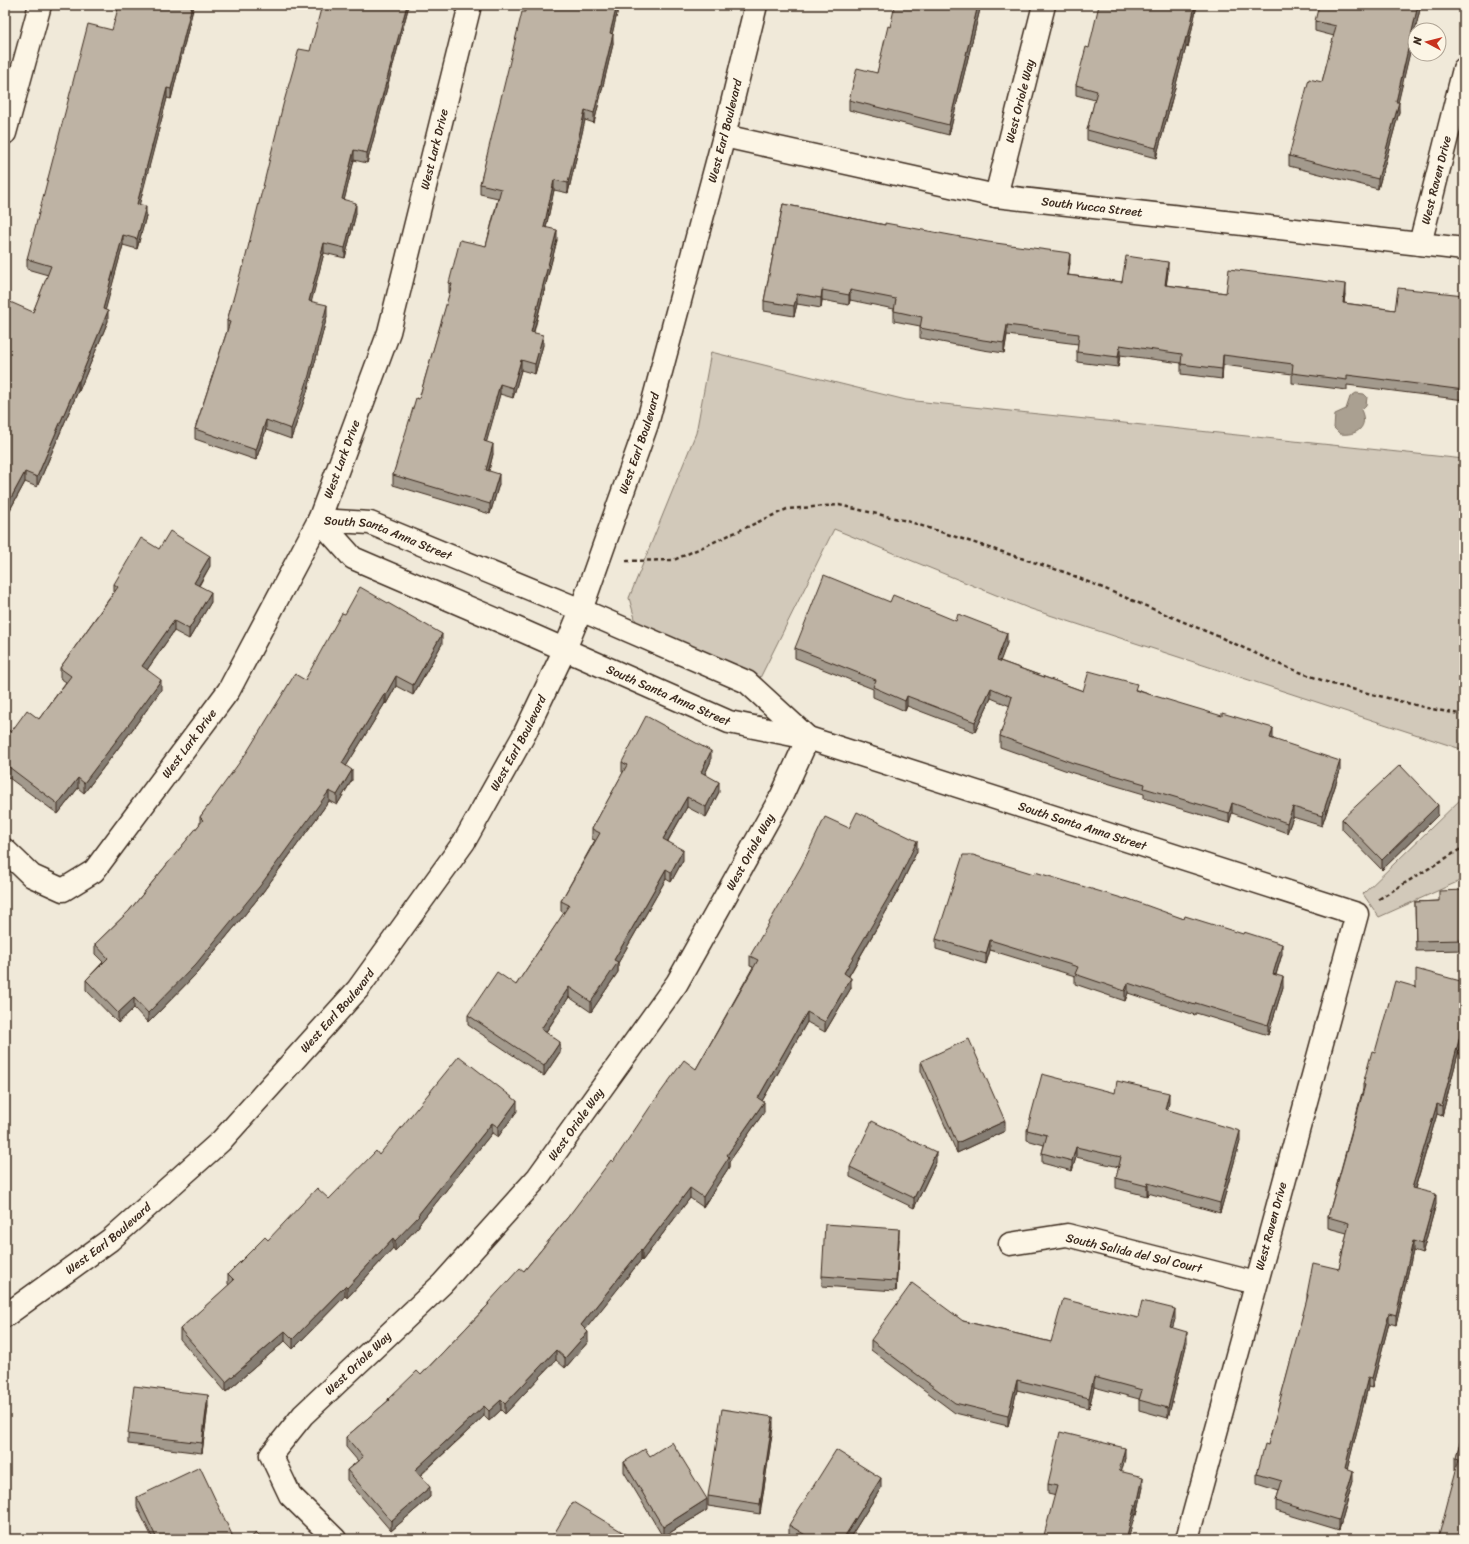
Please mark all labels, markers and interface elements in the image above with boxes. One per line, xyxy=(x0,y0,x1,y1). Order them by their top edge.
north arrow xyxy=(1407,22,1447,62)
text: N xyxy=(1408,36,1428,47)
street label: West Oriole Way xyxy=(999,56,1041,145)
street label: West Earl Boulevard xyxy=(701,76,749,185)
street label: West Lark Drive xyxy=(414,106,455,192)
street label: West Raven Drive xyxy=(1414,133,1458,227)
street label: South Yucca Street xyxy=(1040,190,1144,224)
street label: West Earl Boulevard xyxy=(612,389,666,497)
street label: West Lark Drive xyxy=(317,417,366,502)
street label: South Santa Anna Street xyxy=(323,509,456,567)
street label: South Santa Anna Street xyxy=(603,658,735,733)
street label: West Earl Boulevard xyxy=(484,691,553,795)
street label: West Lark Drive xyxy=(156,704,223,783)
street label: South Santa Anna Street xyxy=(1015,795,1151,857)
street label: West Oriole Way xyxy=(720,809,781,895)
street label: West Earl Boulevard xyxy=(294,963,381,1058)
street label: West Oriole Way xyxy=(542,1083,610,1166)
street label: West Raven Drive xyxy=(1249,1179,1293,1273)
street label: West Earl Boulevard xyxy=(60,1196,157,1280)
street label: South Salida del Sol Court xyxy=(1064,1227,1205,1280)
street label: West Oriole Way xyxy=(319,1325,397,1401)

